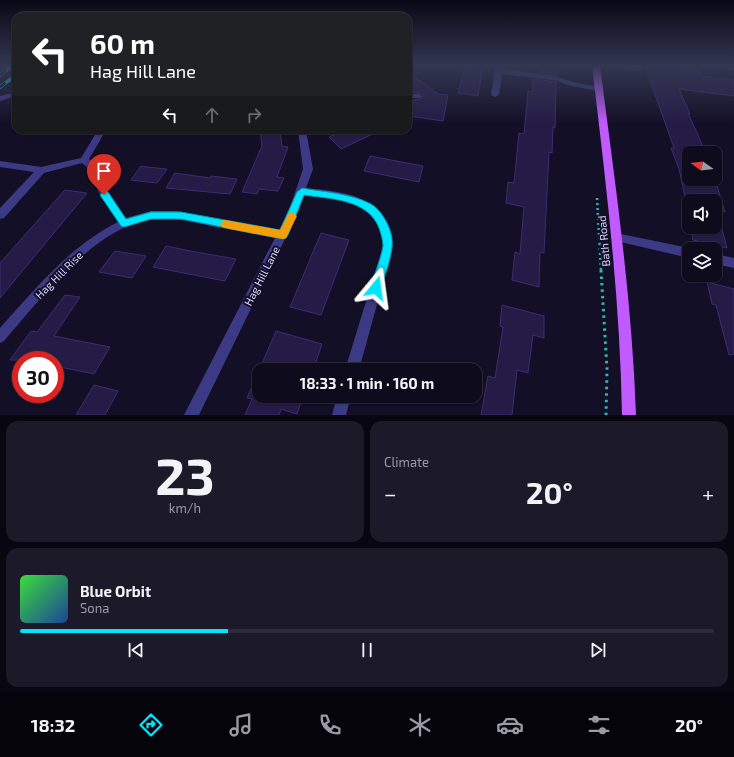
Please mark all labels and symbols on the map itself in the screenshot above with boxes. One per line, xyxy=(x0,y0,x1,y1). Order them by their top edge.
north arrow xyxy=(682,146,722,186)
pin xyxy=(87,154,121,195)
street label: Bath Road xyxy=(595,215,612,267)
street label: Hag Hill Lane xyxy=(241,244,282,308)
street label: Hag Hill Rise xyxy=(32,248,85,301)
position arrow xyxy=(355,267,397,309)
speed limit sign: 30 xyxy=(12,351,64,403)

